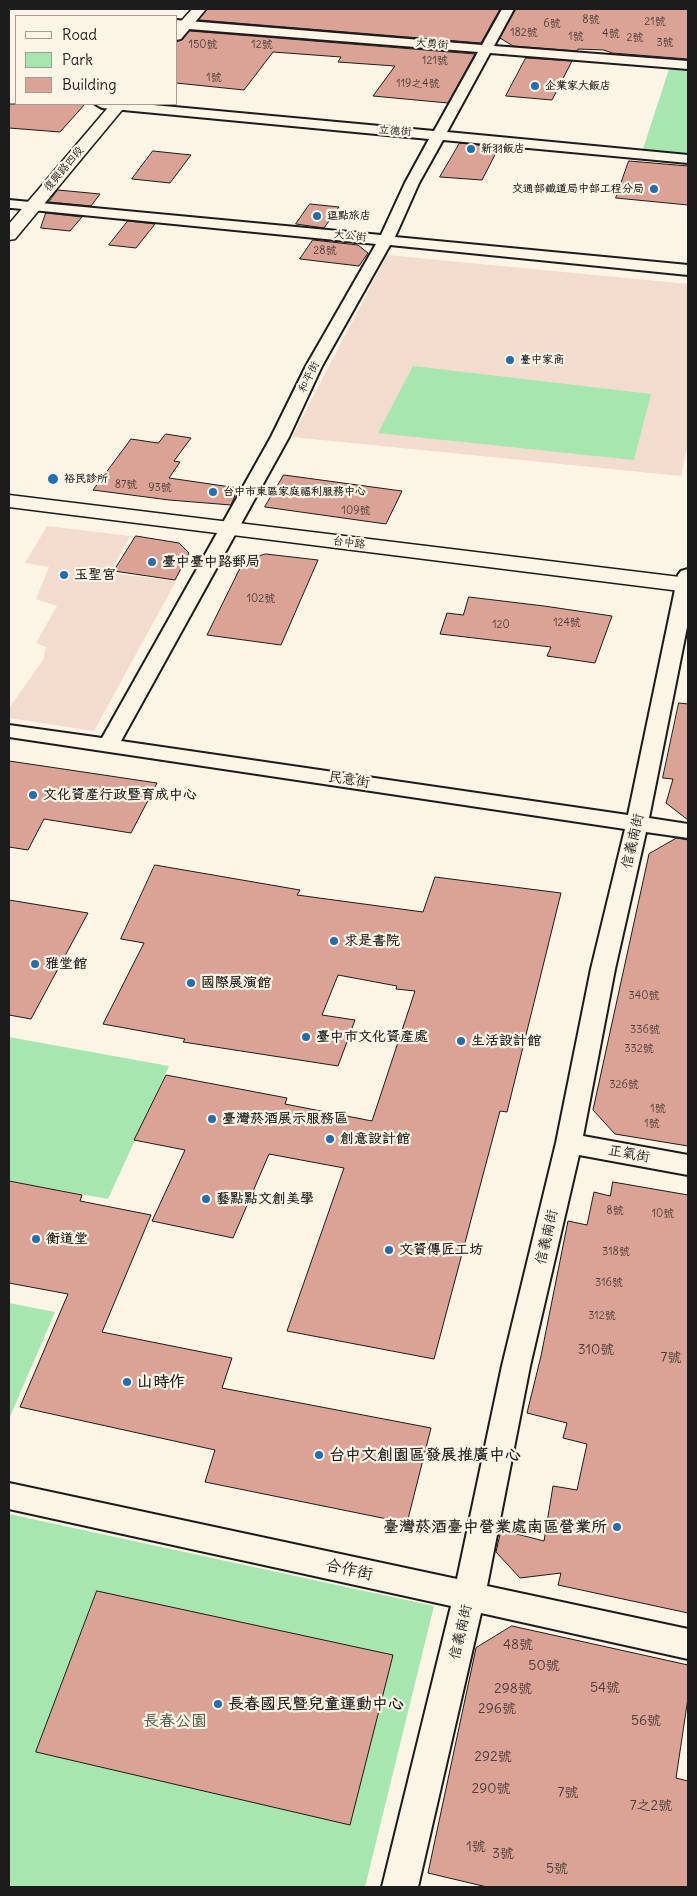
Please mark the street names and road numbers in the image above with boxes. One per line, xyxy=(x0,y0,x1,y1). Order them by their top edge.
street label: 大勇街 xyxy=(415,36,449,52)
street label: 立德街 xyxy=(378,123,412,139)
street label: 復興路四段 xyxy=(41,144,87,194)
street label: 大公街 xyxy=(333,228,367,244)
street label: 和平街 xyxy=(296,359,322,395)
street label: 台中路 xyxy=(332,534,366,552)
street label: 民意街 xyxy=(327,768,371,792)
street label: 信義南街 xyxy=(619,812,647,870)
street label: 正氣街 xyxy=(607,1142,651,1166)
street label: 信義南街 xyxy=(533,1208,561,1266)
street label: 合作街 xyxy=(324,1556,374,1584)
street label: 信義南街 xyxy=(447,1603,475,1661)

